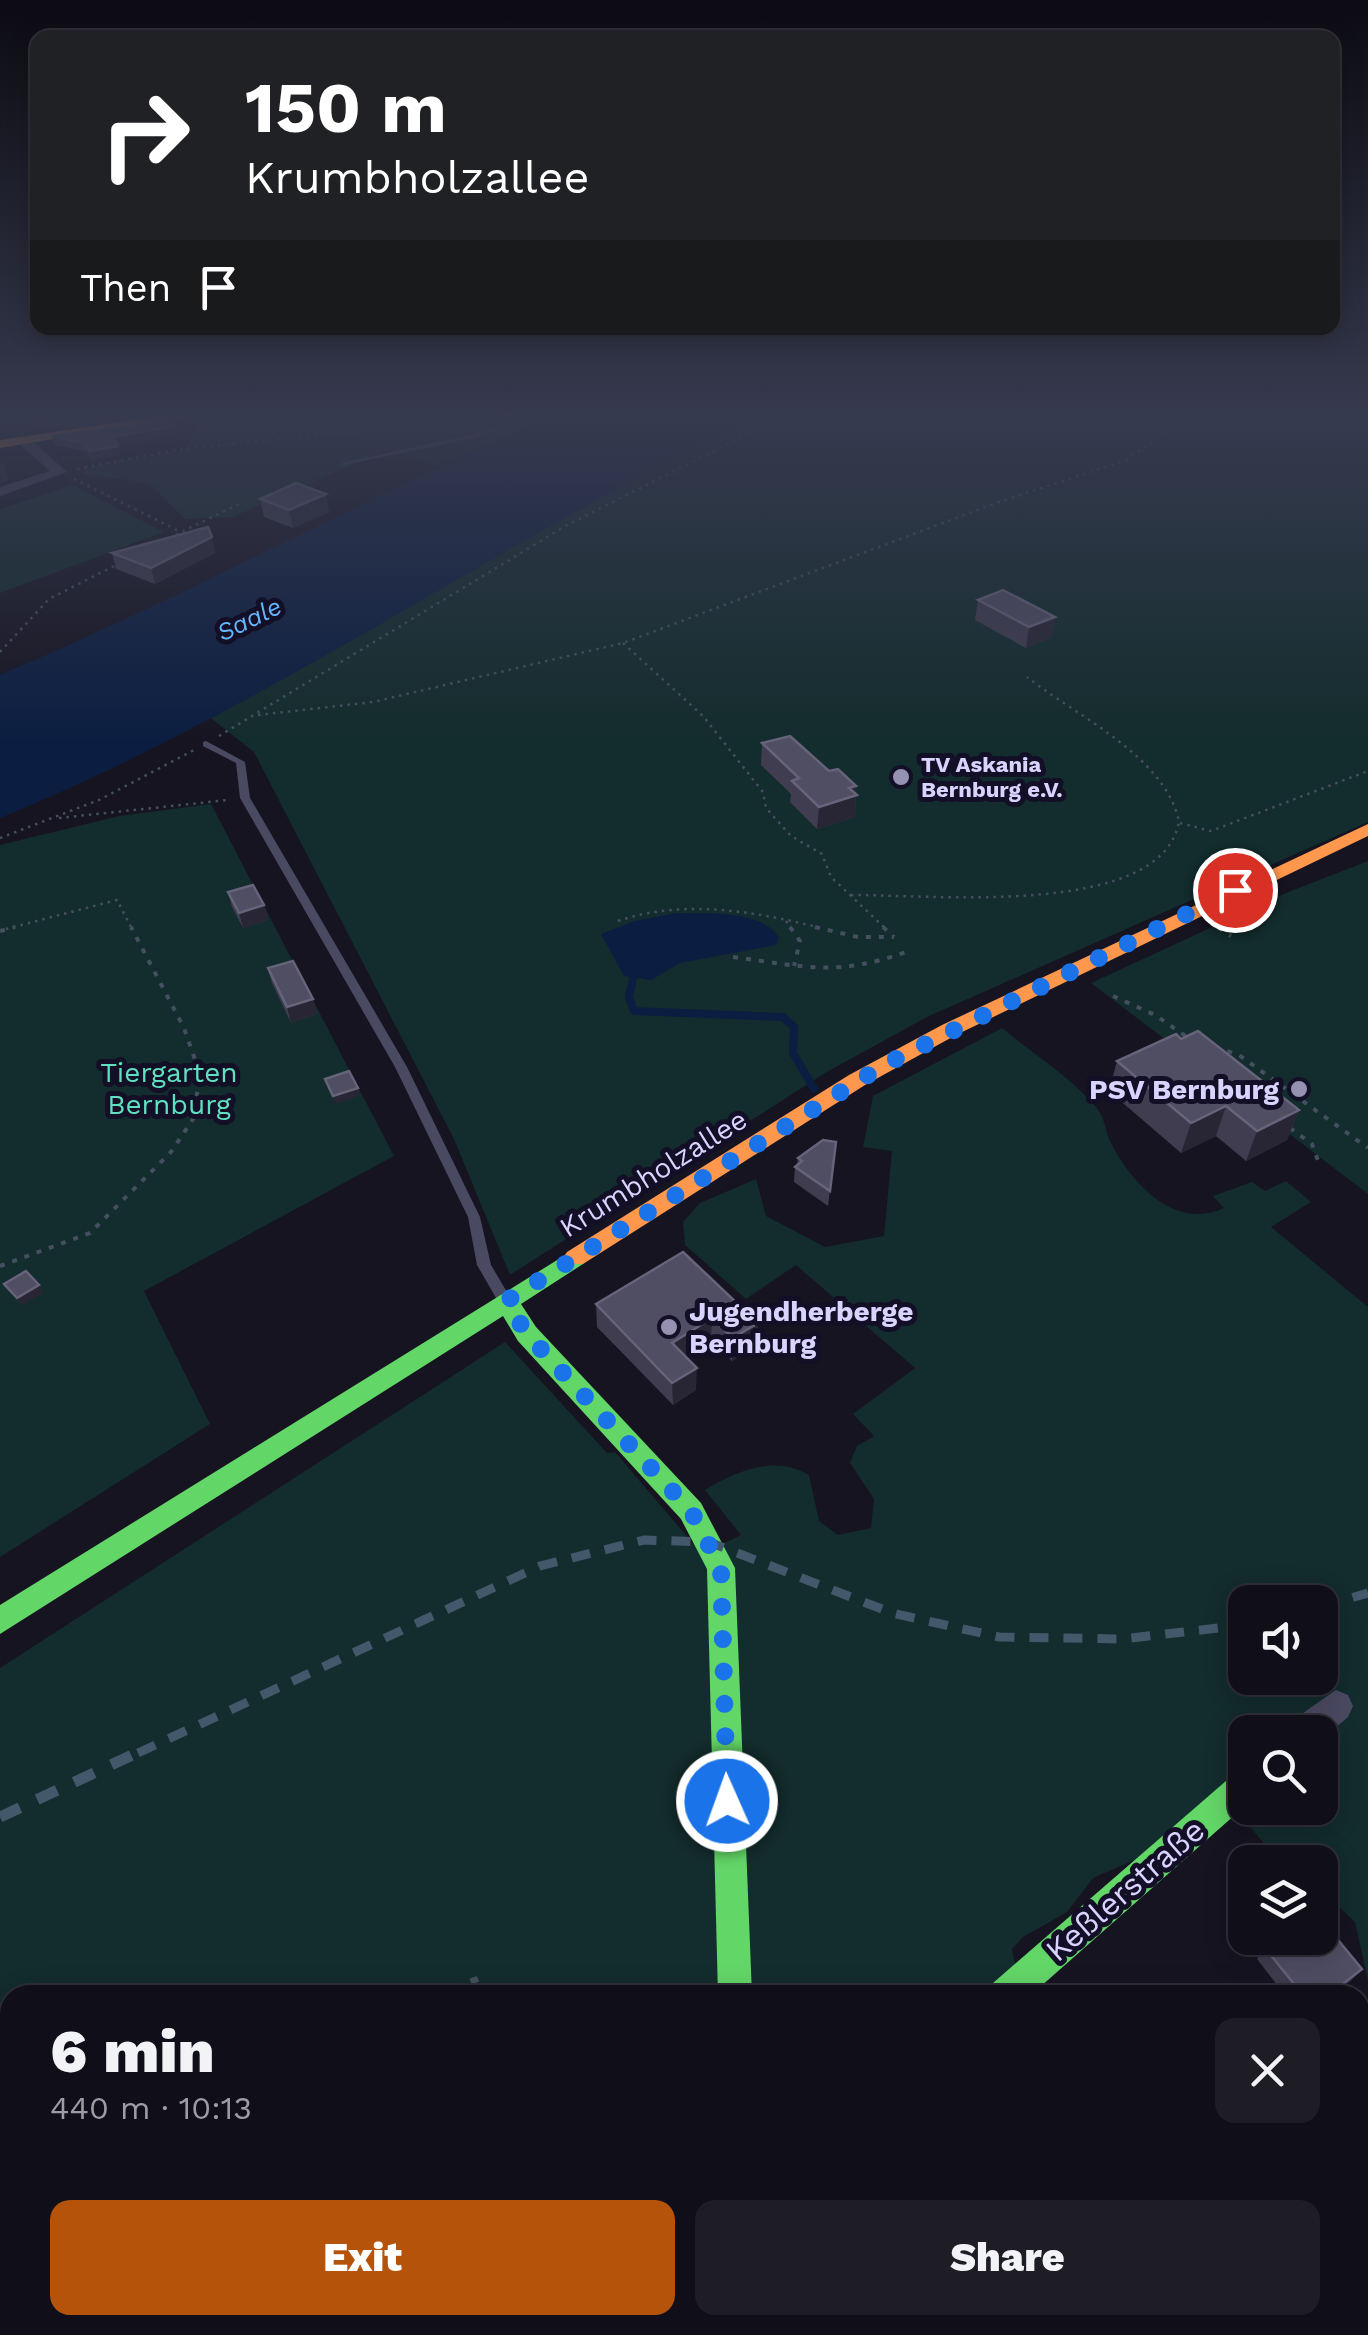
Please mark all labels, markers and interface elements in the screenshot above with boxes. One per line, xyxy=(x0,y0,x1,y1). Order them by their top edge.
text: 150 m xyxy=(245,67,447,149)
icon: right xyxy=(80,70,210,200)
text: Krumbholzallee xyxy=(245,151,589,204)
icon: arrive xyxy=(191,260,246,315)
text: Then xyxy=(80,266,171,310)
water label: Saale xyxy=(212,591,286,647)
place label: TV Askania Bernburg e.V. xyxy=(921,752,1063,802)
marker: TV Askania Bernburg e.V. xyxy=(890,766,912,788)
pin xyxy=(1193,848,1278,933)
icon: arrive xyxy=(1208,863,1263,918)
park label: Tiergarten Bernburg xyxy=(100,1056,238,1121)
place label: PSV Bernburg xyxy=(1089,1073,1279,1106)
marker: PSV Bernburg xyxy=(1288,1078,1310,1100)
street label: Krumbholzallee xyxy=(554,1103,753,1244)
place label: Jugendherberge Bernburg xyxy=(689,1295,913,1360)
marker: Jugendherberge Bernburg xyxy=(658,1316,680,1338)
map controls xyxy=(1228,1585,1338,1955)
button: sound xyxy=(1228,1585,1338,1695)
button: search xyxy=(1228,1715,1338,1825)
position arrow xyxy=(675,1749,779,1853)
street label: Keßlerstraße xyxy=(1038,1811,1212,1969)
button: layers xyxy=(1228,1845,1338,1955)
text: 6 min xyxy=(50,2016,215,2087)
button: close xyxy=(1215,2018,1320,2123)
text: 440 m · 10:13 xyxy=(50,2089,252,2127)
button: Exit xyxy=(50,2200,675,2315)
button: Share xyxy=(695,2200,1320,2315)

